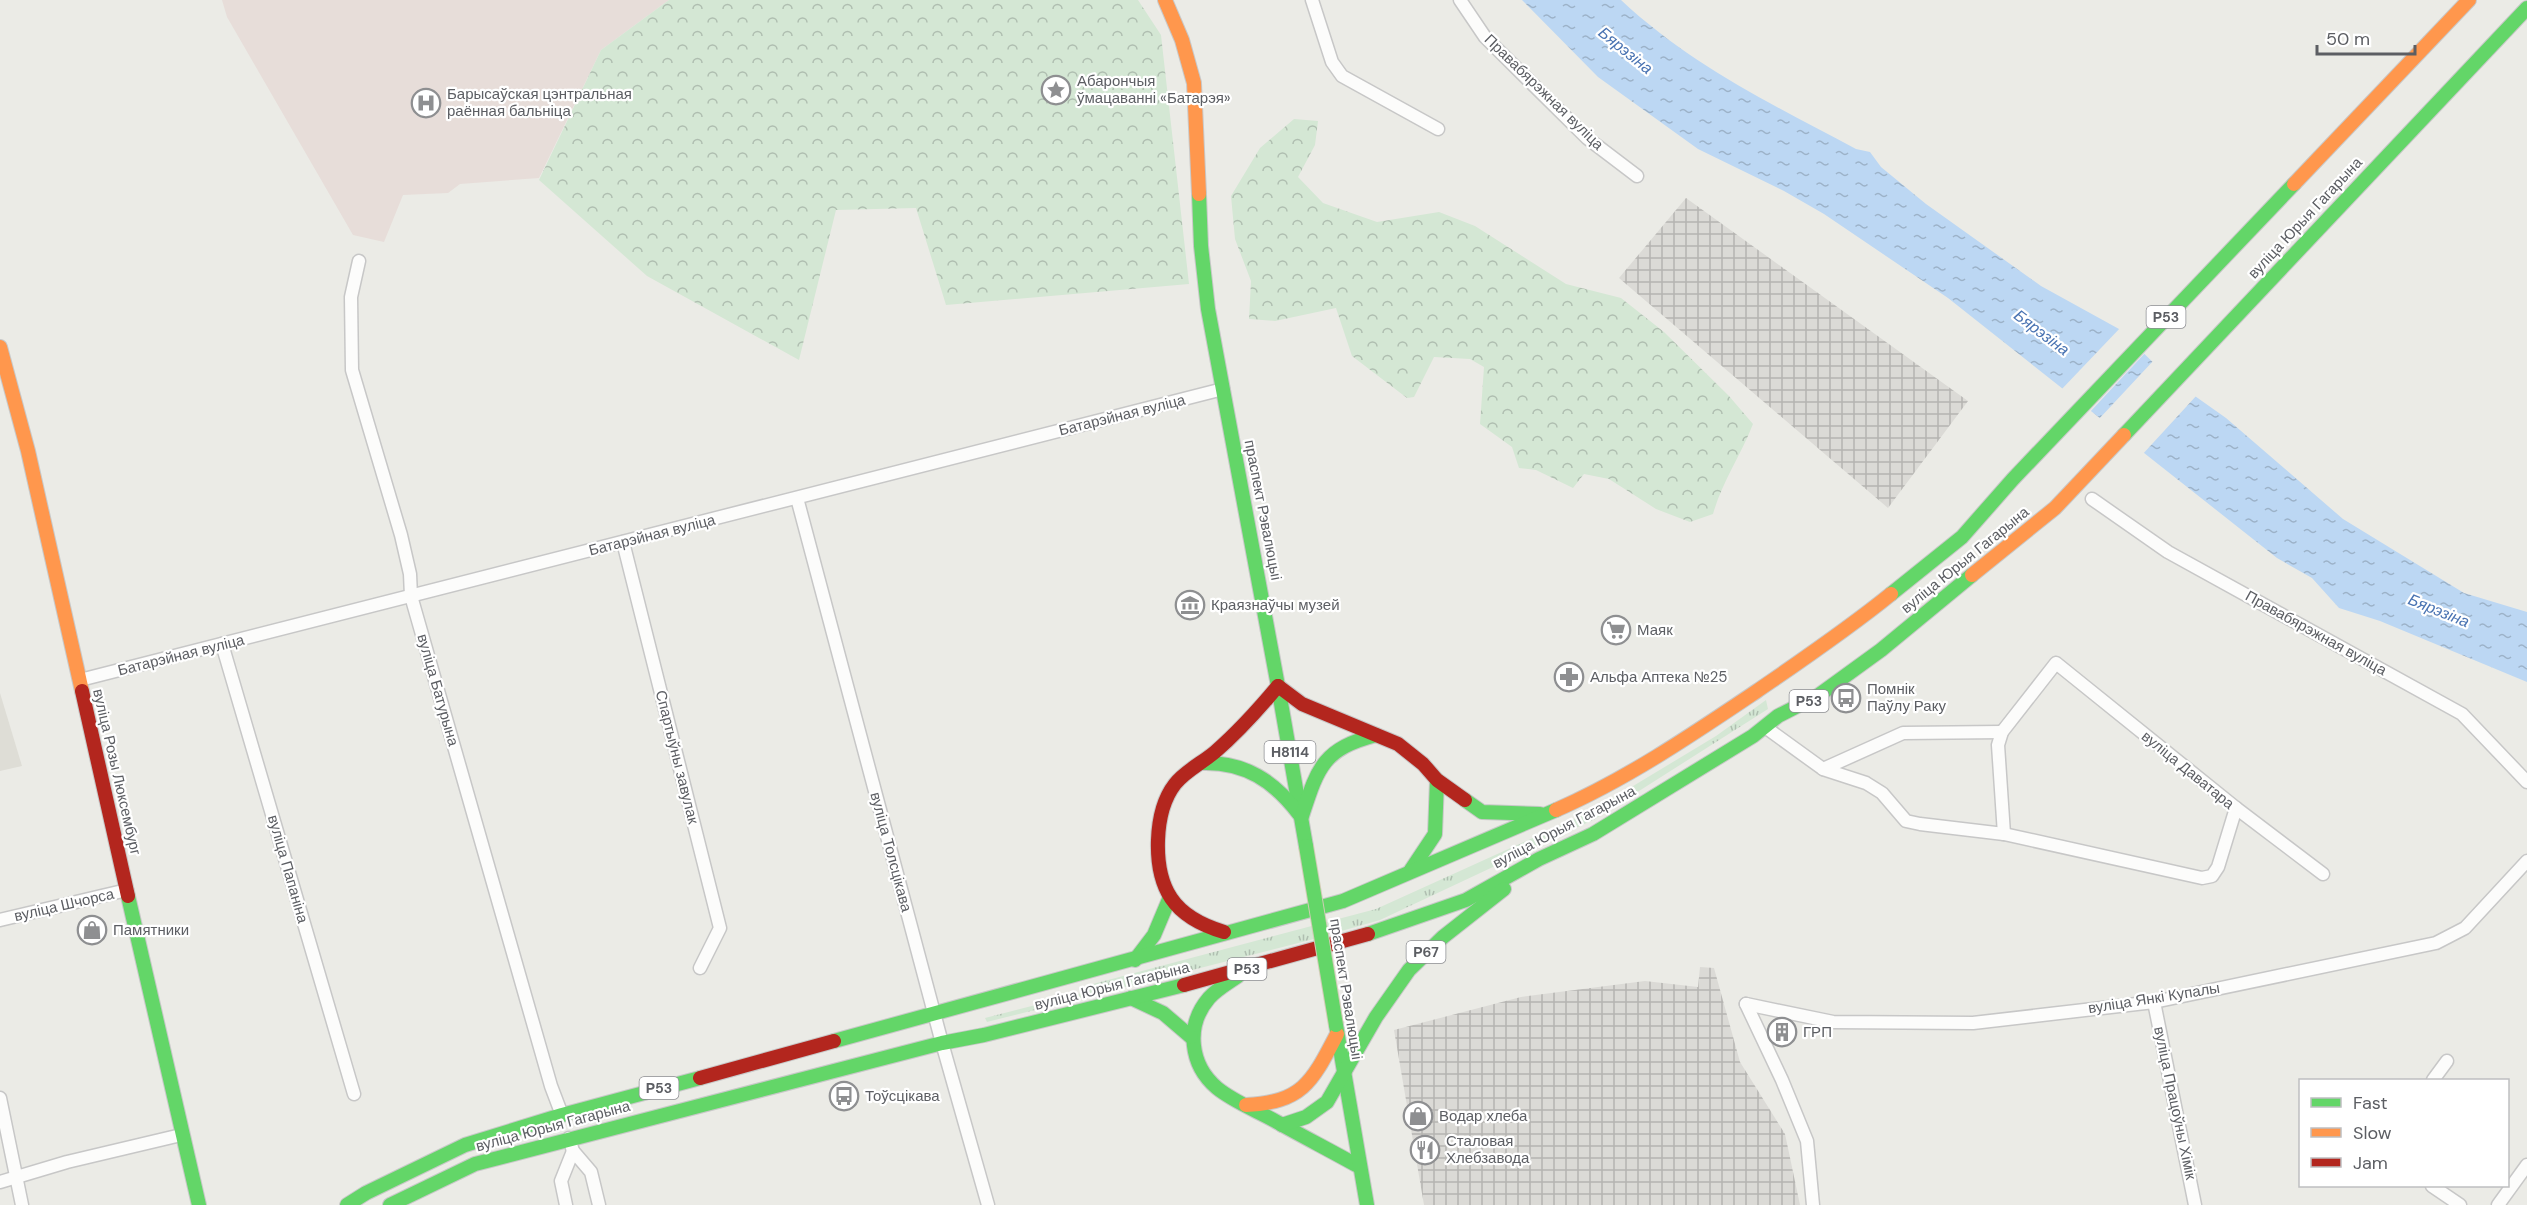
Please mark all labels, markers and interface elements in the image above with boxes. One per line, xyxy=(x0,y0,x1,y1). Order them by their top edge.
scale bar xyxy=(2317,18,2414,56)
water label: Бярэзіна xyxy=(1594,22,1657,79)
text: 50 m xyxy=(2326,27,2370,51)
street label: Правабярэжная вуліца xyxy=(1480,30,1608,155)
place label: Абарончыя ўмацаванні «Батарэя» xyxy=(1077,71,1231,108)
place icon: Абарончыя ўмацаванні «Батарэя» xyxy=(1040,74,1072,106)
place label: Барысаўская цэнтральная раённая бальніца xyxy=(447,84,632,121)
hospital icon: Барысаўская цэнтральная раённая бальніца xyxy=(410,87,442,119)
street label: вуліца Юрыя Гагарына xyxy=(2243,153,2367,283)
water label: Бярэзіна xyxy=(2010,305,2074,360)
road number: Р53 xyxy=(2146,306,2186,328)
street label: Батарэйная вуліца xyxy=(1057,389,1188,440)
street label: праспект Рэвалюцыі xyxy=(1240,438,1286,582)
street label: вуліца Юрыя Гагарына xyxy=(1897,502,2034,618)
street label: Батарэйная вуліца xyxy=(587,509,718,560)
street label: Правабярэжная вуліца xyxy=(2242,586,2391,681)
museum icon: Краязнаўчы музей xyxy=(1174,589,1206,621)
water label: Бярэзіна xyxy=(2405,589,2473,632)
place label: Краязнаўчы музей xyxy=(1211,595,1340,615)
supermarket icon: Маяк xyxy=(1600,614,1632,646)
place label: Маяк xyxy=(1637,620,1673,640)
street label: Батарэйная вуліца xyxy=(116,629,247,680)
street label: вуліца Батурына xyxy=(412,632,464,749)
pharmacy icon: Альфа Аптека №25 xyxy=(1553,661,1585,693)
place label: Альфа Аптека №25 xyxy=(1590,667,1728,687)
place label: Помнік Паўлу Раку xyxy=(1867,679,1946,716)
bus stop icon: Помнік Паўлу Раку xyxy=(1830,682,1862,714)
street label: вуліца Розы Люксембург xyxy=(88,687,146,858)
street label: Спартыўны завулак xyxy=(651,688,703,826)
road number: Р53 xyxy=(1790,690,1828,712)
street label: вуліца Даватара xyxy=(2137,726,2239,814)
road number: Н8114 xyxy=(1264,741,1316,763)
street label: вуліца Юрыя Гагарына xyxy=(1489,781,1639,873)
street label: вуліца Толсцікава xyxy=(865,790,917,915)
street label: вуліца Папаніна xyxy=(263,813,313,926)
street label: вуліца Шчорса xyxy=(12,884,117,926)
shop icon: Памятники xyxy=(76,914,108,946)
street label: праспект Рэвалюцыі xyxy=(1325,917,1367,1061)
place label: Памятники xyxy=(113,920,189,940)
road number: Р67 xyxy=(1406,941,1446,963)
street label: вуліца Юрыя Гагарына xyxy=(1032,957,1192,1015)
road number: Р53 xyxy=(1228,958,1266,980)
street label: вуліца Янкі Купалы xyxy=(2087,978,2221,1018)
building icon: ГРП xyxy=(1766,1016,1798,1048)
place label: ГРП xyxy=(1803,1022,1832,1042)
street label: вуліца Працоўны Хімік xyxy=(2149,1025,2201,1182)
road number: Р53 xyxy=(640,1077,678,1099)
legend xyxy=(2299,1079,2509,1187)
bus stop icon: Тоўсцікава xyxy=(828,1080,860,1112)
place label: Тоўсцікава xyxy=(865,1086,940,1106)
text: Fast xyxy=(2353,1091,2388,1115)
street label: вуліца Юрыя Гагарына xyxy=(474,1096,633,1156)
shop icon: Водар хлеба xyxy=(1402,1100,1434,1132)
place label: Водар хлеба xyxy=(1439,1106,1528,1126)
text: Slow xyxy=(2353,1121,2392,1145)
place label: Сталовая Хлебзавода xyxy=(1446,1131,1530,1168)
restaurant icon: Сталовая Хлебзавода xyxy=(1409,1134,1441,1166)
text: Jam xyxy=(2353,1151,2388,1175)

